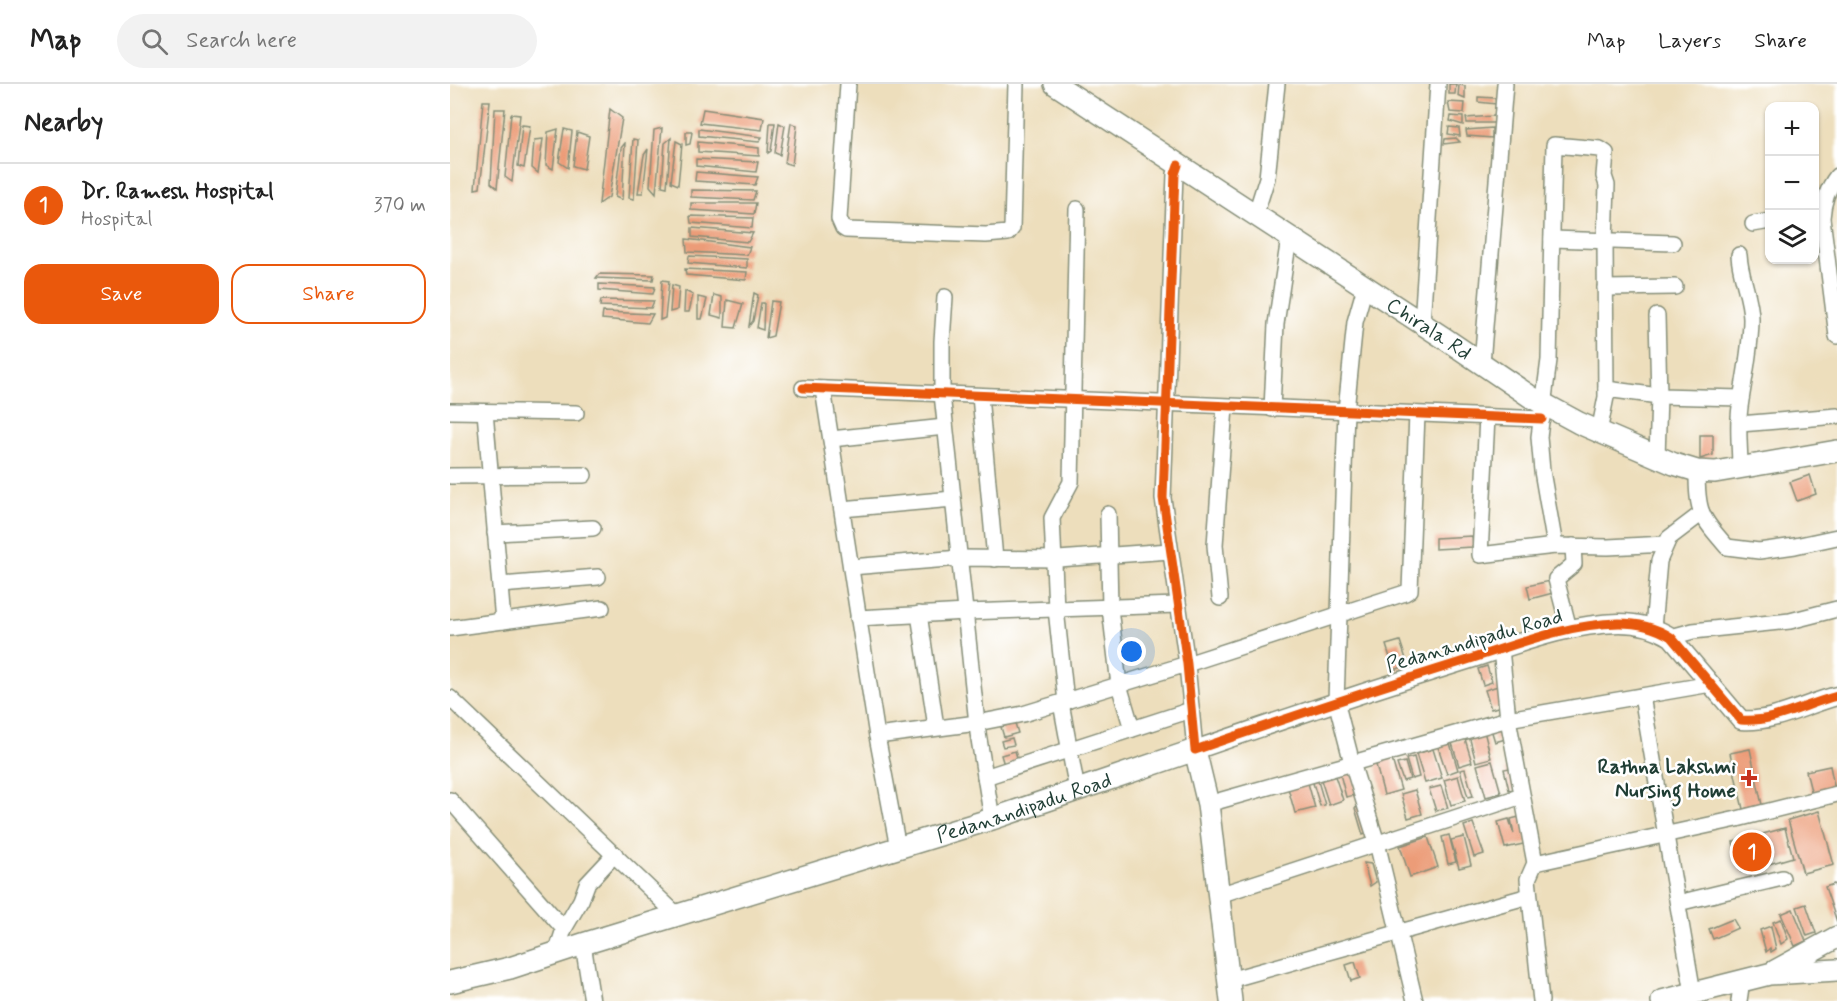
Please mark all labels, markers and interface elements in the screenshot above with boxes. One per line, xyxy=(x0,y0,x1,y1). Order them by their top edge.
search box xyxy=(117,14,537,68)
text: Map xyxy=(30,23,81,60)
icon: search xyxy=(138,25,171,58)
text: Search here xyxy=(186,27,297,55)
text: Map xyxy=(1587,27,1625,55)
text: Layers xyxy=(1658,27,1721,55)
text: Share xyxy=(1754,27,1807,55)
map controls xyxy=(1765,102,1819,264)
button: + xyxy=(1765,102,1819,156)
text: Nearby xyxy=(24,106,103,140)
button: − xyxy=(1765,156,1819,210)
text: Dr. Ramesh Hospital xyxy=(81,178,274,206)
text: 1 xyxy=(39,192,48,219)
text: 370 m xyxy=(374,192,426,219)
text: Hospital xyxy=(81,206,152,233)
button: layers xyxy=(1765,210,1819,264)
button: Save xyxy=(24,264,219,324)
button: Share xyxy=(231,264,426,324)
street label: Chirala Rd xyxy=(1381,291,1477,368)
street label: Pedanandipadu Road xyxy=(1383,602,1566,680)
your location xyxy=(1117,637,1146,666)
place label: Rathna Lakshmi Nursing Home xyxy=(1598,753,1736,807)
street label: Pedanandipadu Road xyxy=(933,766,1115,850)
marker: Rathna Lakshmi Nursing Home xyxy=(1740,769,1758,787)
pin: 1 xyxy=(1732,830,1772,874)

